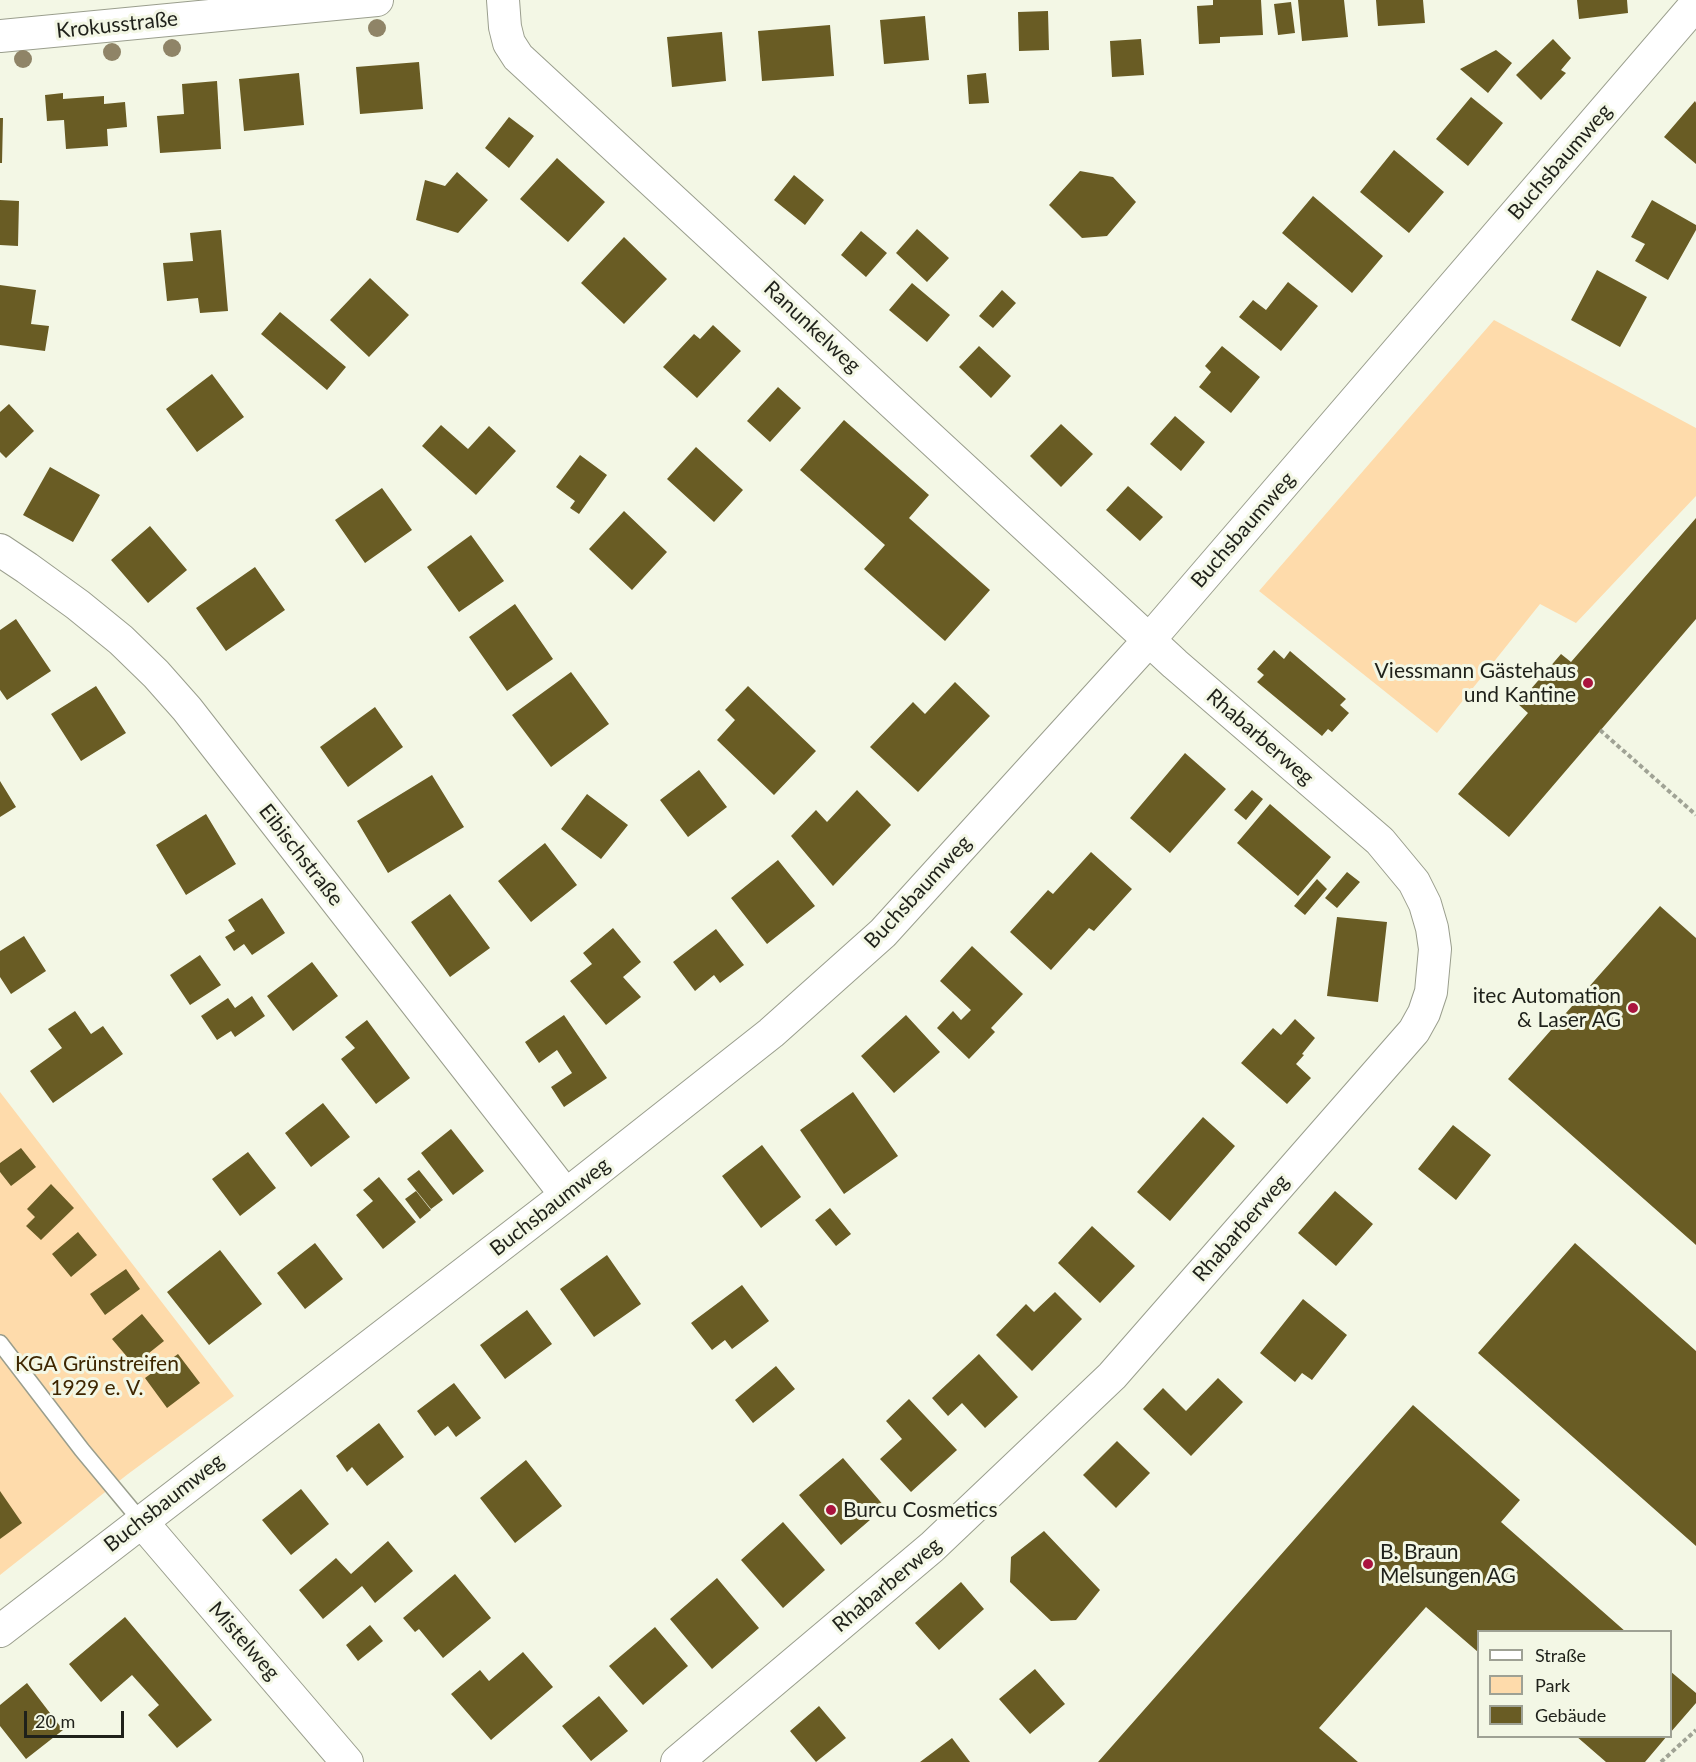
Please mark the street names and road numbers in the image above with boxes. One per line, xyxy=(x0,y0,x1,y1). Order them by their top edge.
street label: Krokusstraße xyxy=(55,6,179,44)
street label: Buchsbaumweg xyxy=(1503,99,1617,225)
street label: Ranunkelweg xyxy=(758,276,866,378)
street label: Buchsbaumweg xyxy=(1186,467,1300,593)
street label: Rhabarberweg xyxy=(1201,684,1319,790)
street label: Eibischstraße xyxy=(253,799,349,911)
street label: Buchsbaumweg xyxy=(859,830,977,954)
street label: Buchsbaumweg xyxy=(485,1152,615,1262)
street label: Rhabarberweg xyxy=(1188,1169,1294,1287)
street label: Buchsbaumweg xyxy=(99,1448,229,1558)
street label: Rhabarberweg xyxy=(828,1532,946,1638)
street label: Mistelweg xyxy=(203,1597,285,1685)

